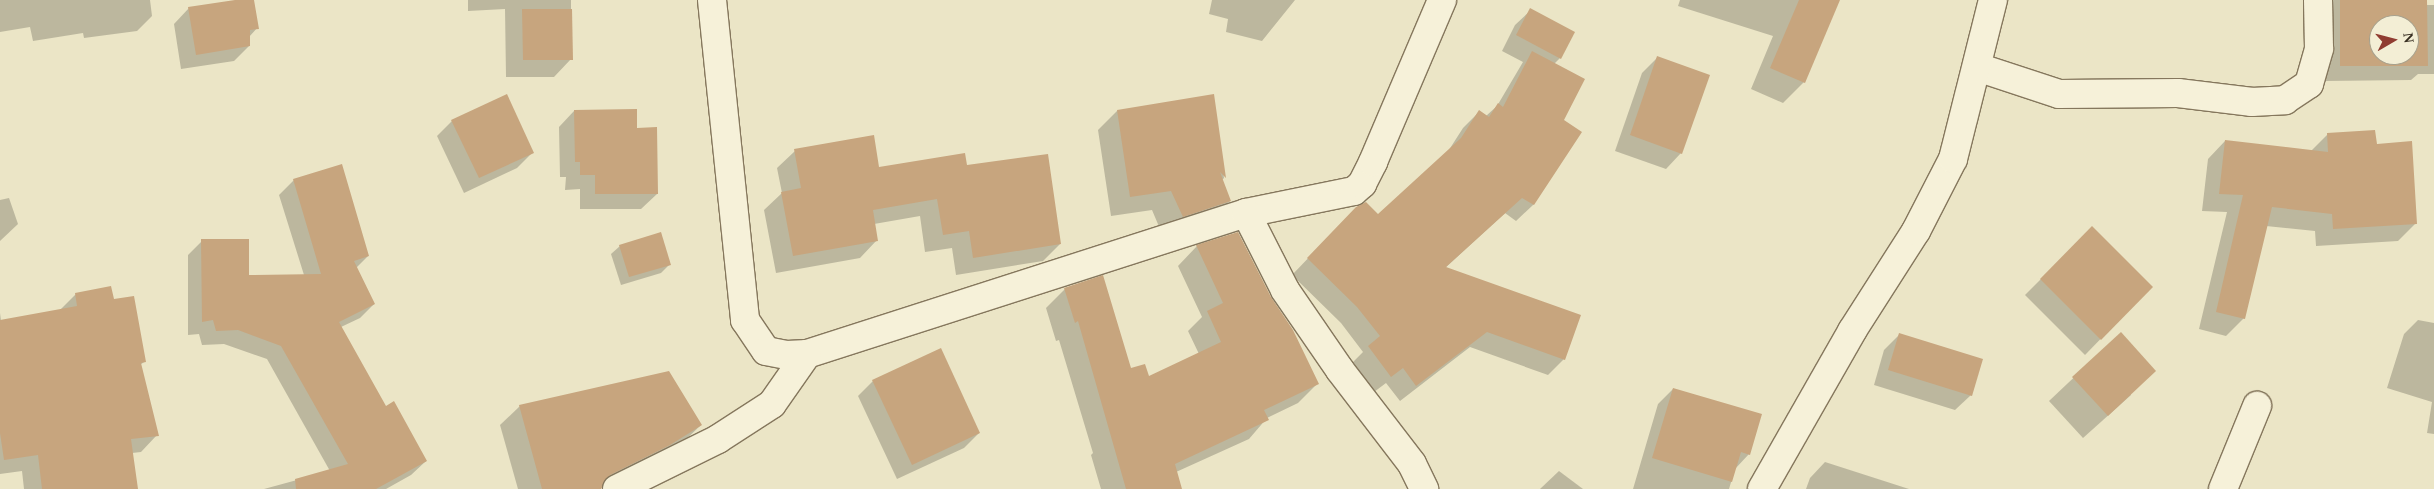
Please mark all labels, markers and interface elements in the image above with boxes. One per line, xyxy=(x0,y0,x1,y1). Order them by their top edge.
north arrow xyxy=(2369,15,2419,65)
text: N xyxy=(2400,32,2416,44)

